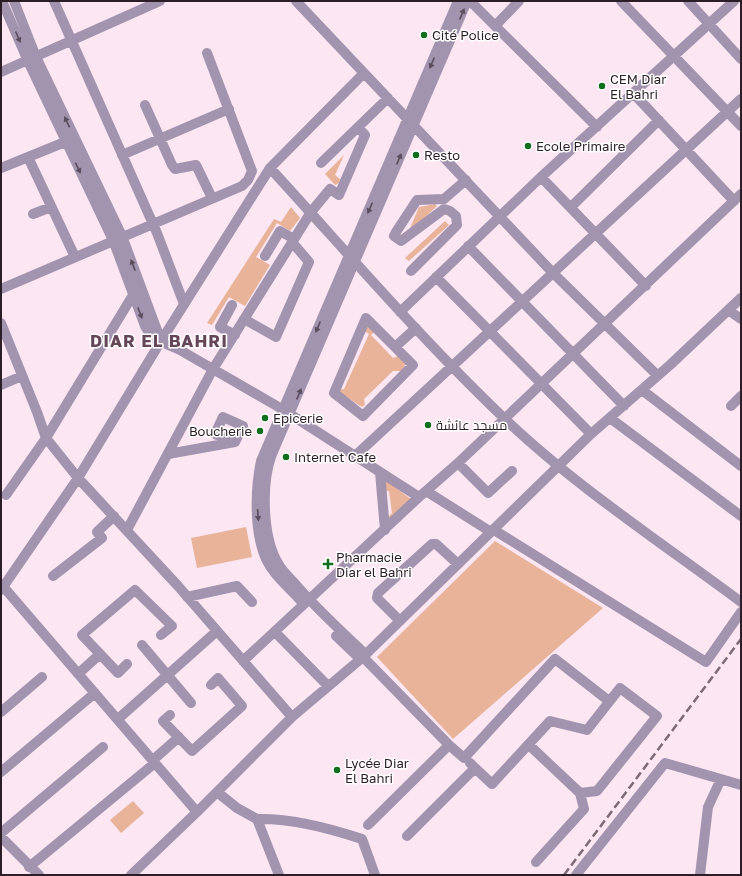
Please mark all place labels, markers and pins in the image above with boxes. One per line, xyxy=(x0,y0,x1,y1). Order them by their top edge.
place label: Cité Police xyxy=(432,27,499,43)
marker: Cité Police xyxy=(419,30,429,40)
place label: CEM Diar El Bahri xyxy=(610,71,666,102)
marker: CEM Diar El Bahri xyxy=(597,81,607,91)
place label: Ecole Primaire xyxy=(536,138,625,154)
marker: Ecole Primaire xyxy=(523,141,533,151)
place label: Resto xyxy=(424,147,460,163)
marker: Resto xyxy=(411,150,421,160)
place label: Epicerie xyxy=(273,410,323,426)
marker: Epicerie xyxy=(260,413,270,423)
place label: مسجد عائشة xyxy=(436,417,507,433)
marker: مسجد عائشة xyxy=(423,420,433,430)
place label: Boucherie xyxy=(189,423,252,439)
marker: Boucherie xyxy=(255,426,265,436)
place label: Internet Cafe xyxy=(294,449,376,465)
marker: Internet Cafe xyxy=(281,452,291,462)
place label: Pharmacie Diar el Bahri xyxy=(336,549,412,580)
marker: Pharmacie Diar el Bahri xyxy=(323,559,333,569)
place label: Lycée Diar El Bahri xyxy=(345,755,409,786)
marker: Lycée Diar El Bahri xyxy=(332,765,342,775)

